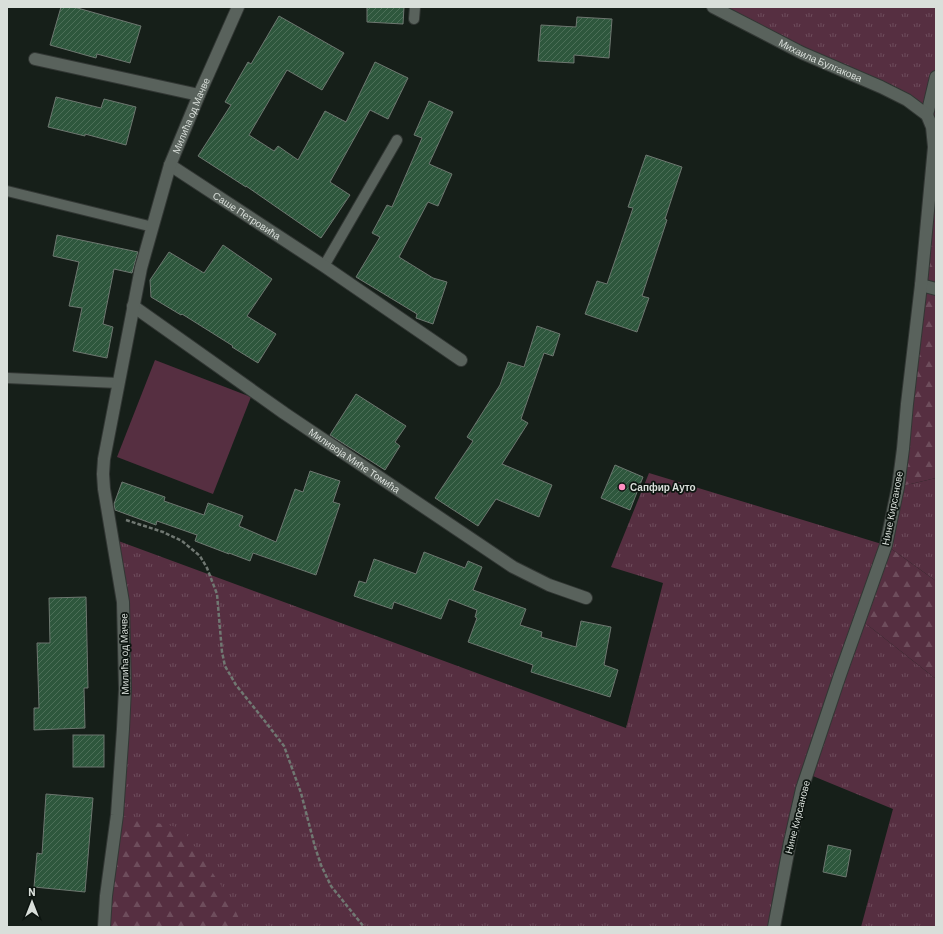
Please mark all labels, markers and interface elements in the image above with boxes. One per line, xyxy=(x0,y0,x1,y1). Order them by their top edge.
street label: Михаила Булгакова xyxy=(777,36,864,84)
street label: Милића од Мачве xyxy=(169,75,212,155)
street label: Саше Петровића xyxy=(211,189,283,242)
street label: Миливоја Миће Томића xyxy=(307,425,403,496)
street label: Нине Кирсанове xyxy=(879,469,905,546)
place label: Сапфир Ауто xyxy=(630,481,696,493)
marker: Сапфир Ауто xyxy=(617,482,627,492)
street label: Милића од Мачве xyxy=(117,613,131,695)
street label: Нине Кирсанове xyxy=(782,779,812,855)
north arrow xyxy=(12,882,52,922)
text: N xyxy=(28,885,36,898)

